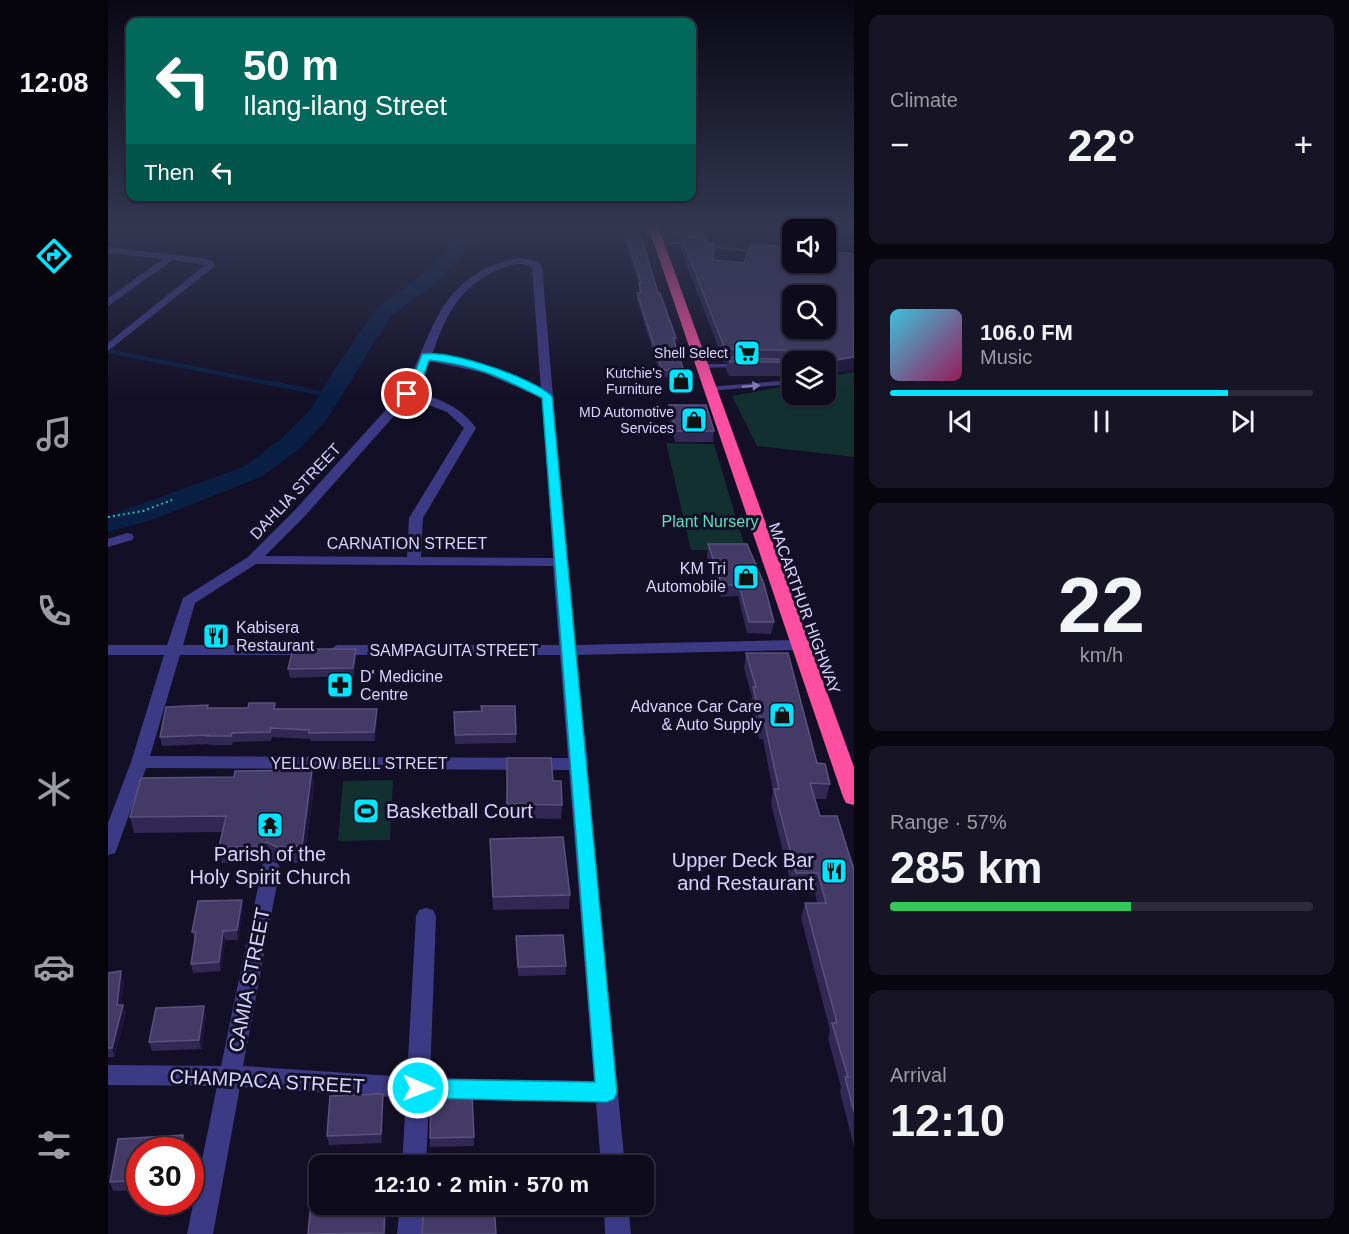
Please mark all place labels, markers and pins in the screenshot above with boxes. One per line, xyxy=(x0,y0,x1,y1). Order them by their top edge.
supermarket icon: Shell Select xyxy=(732,338,762,368)
place label: Shell Select xyxy=(654,345,728,361)
place label: Kutchie's Furniture xyxy=(606,365,662,397)
shop icon: Kutchie's Furniture xyxy=(666,366,696,396)
pin xyxy=(381,368,432,419)
place label: MD Automotive Services xyxy=(579,404,674,436)
shop icon: MD Automotive Services xyxy=(679,405,709,435)
place label: KM Tri Automobile xyxy=(646,560,726,595)
shop icon: KM Tri Automobile xyxy=(731,562,761,592)
place label: Kabisera Restaurant xyxy=(236,619,315,654)
restaurant icon: Kabisera Restaurant xyxy=(201,621,231,651)
place label: D' Medicine Centre xyxy=(360,668,443,703)
pharmacy icon: D' Medicine Centre xyxy=(325,670,355,700)
place label: Advance Car Care & Auto Supply xyxy=(630,698,762,733)
shop icon: Advance Car Care & Auto Supply xyxy=(767,700,797,730)
sports icon: Basketball Court xyxy=(351,796,381,826)
place label: Basketball Court xyxy=(386,800,533,822)
temple icon: Parish of the Holy Spirit Church xyxy=(255,810,285,840)
place label: Parish of the Holy Spirit Church xyxy=(189,843,351,888)
place label: Upper Deck Bar and Restaurant xyxy=(672,849,814,894)
restaurant icon: Upper Deck Bar and Restaurant xyxy=(819,856,849,886)

